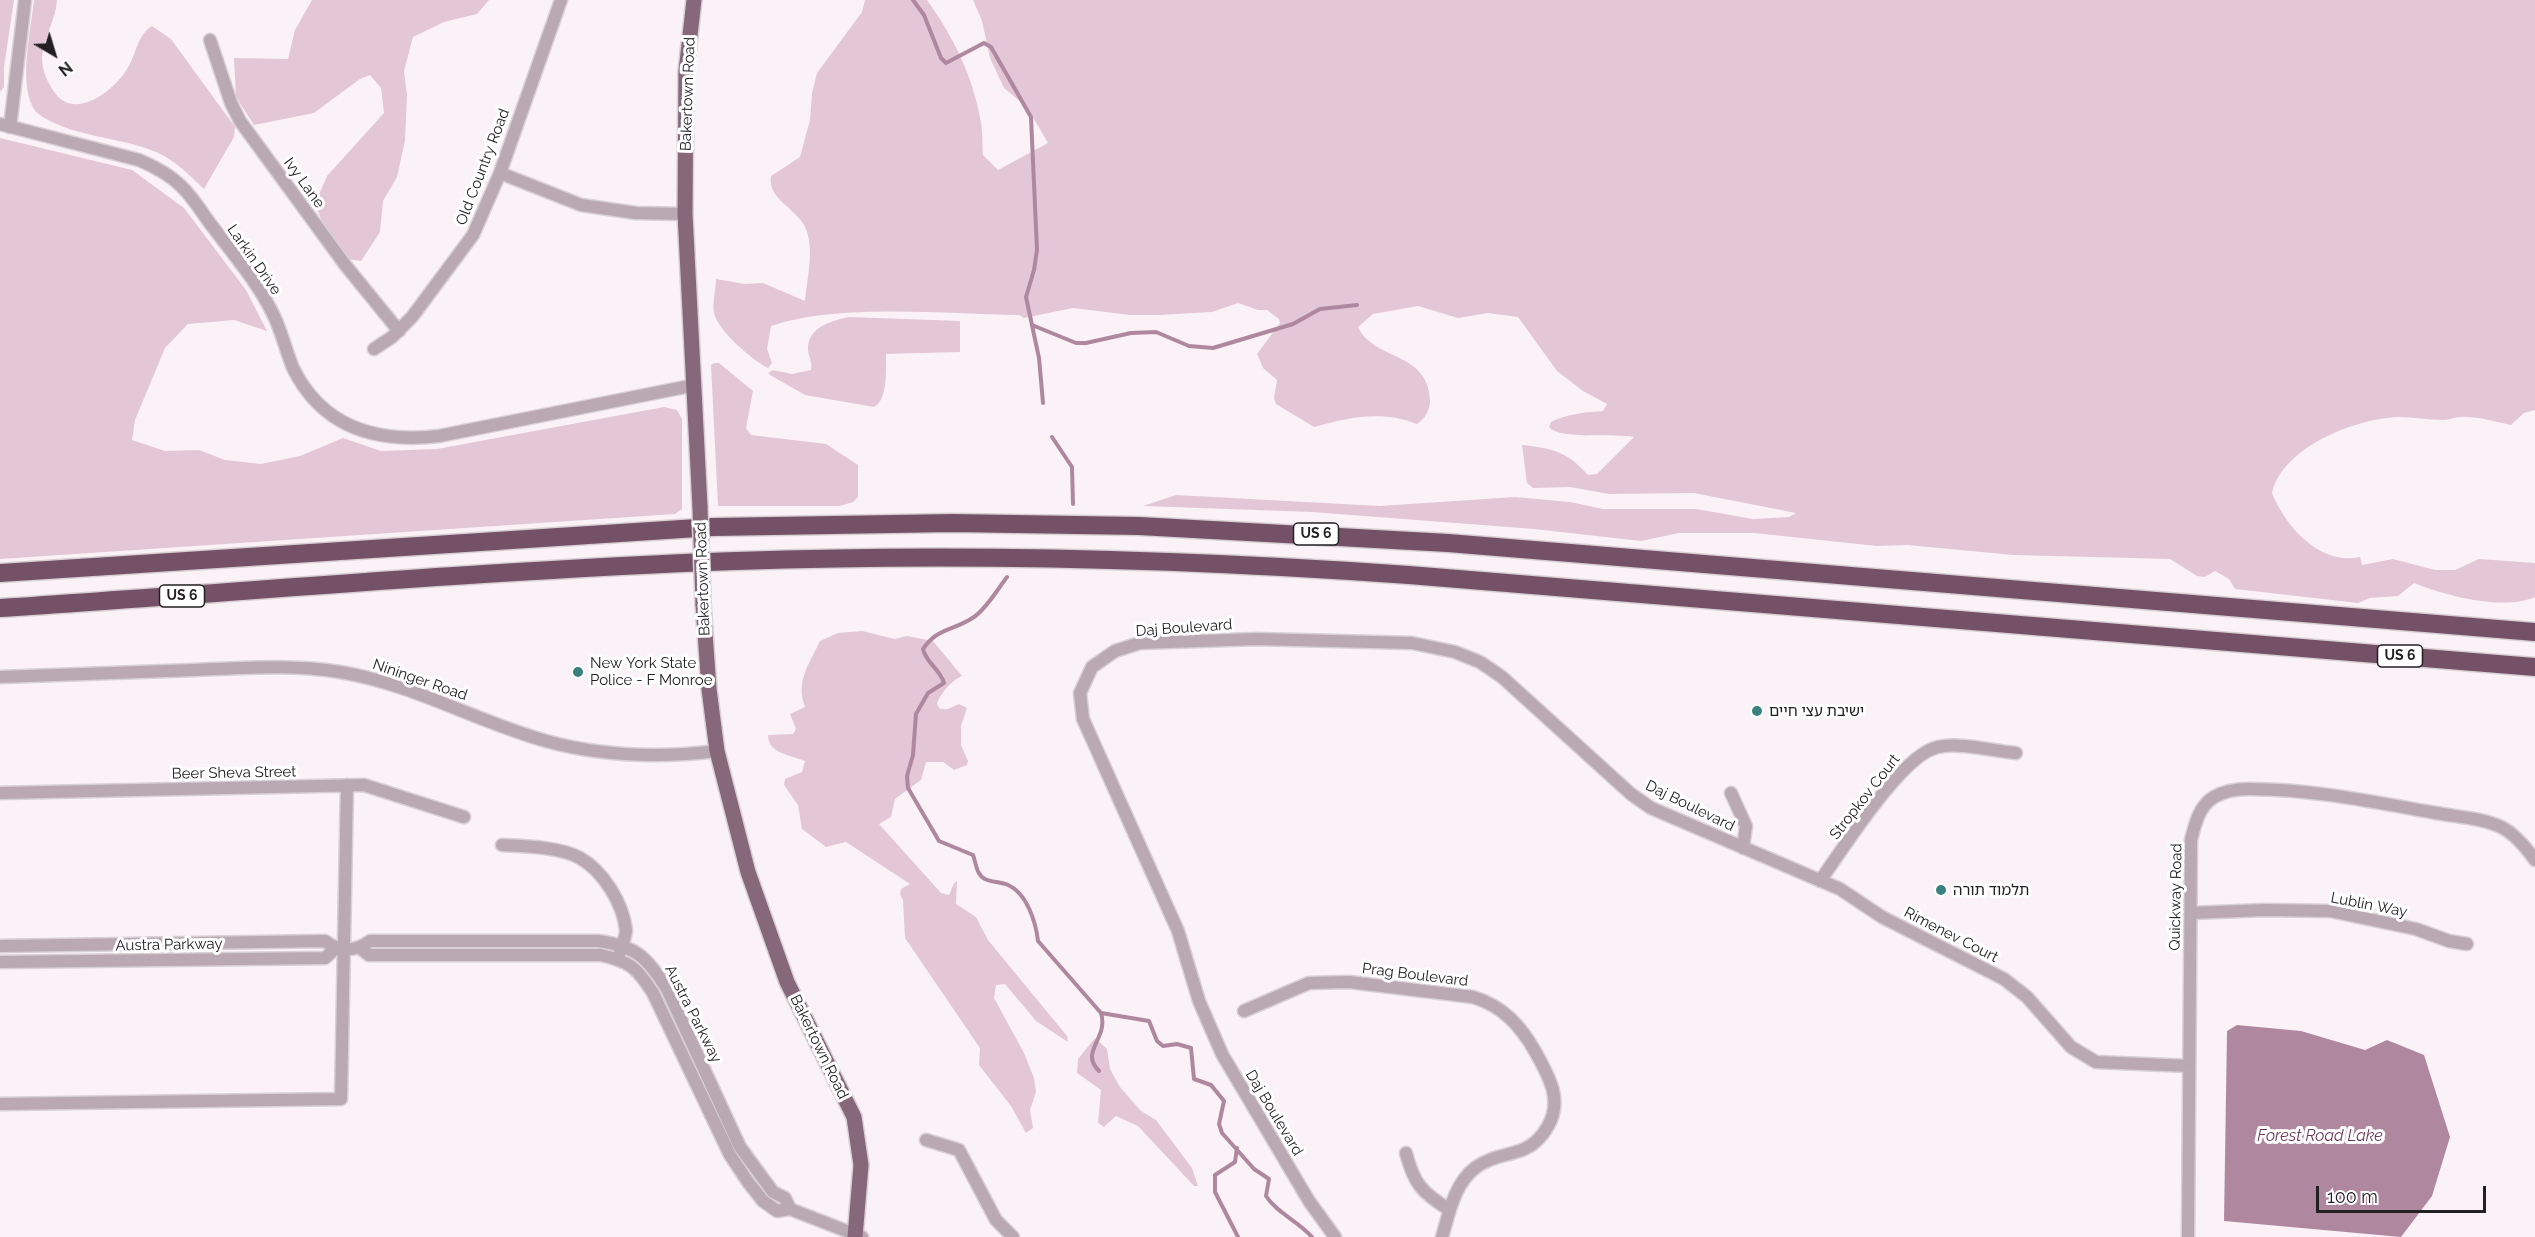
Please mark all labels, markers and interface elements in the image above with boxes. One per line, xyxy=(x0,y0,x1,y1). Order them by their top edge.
north arrow xyxy=(24,24,84,84)
street label: Bakertown Road xyxy=(677,37,699,151)
text: N xyxy=(55,57,76,80)
street label: Old Country Road xyxy=(452,106,514,228)
street label: Ivy Lane xyxy=(280,154,328,212)
street label: Larkin Drive xyxy=(223,221,285,299)
street label: Bakertown Road xyxy=(692,522,714,636)
road number: US 6 xyxy=(1294,523,1338,545)
road number: US 6 xyxy=(160,585,204,607)
street label: Daj Boulevard xyxy=(1135,616,1233,640)
road number: US 6 xyxy=(2378,645,2422,667)
place label: New York State Police - F Monroe xyxy=(590,654,713,689)
street label: Nininger Road xyxy=(370,655,470,705)
marker: New York State Police - F Monroe xyxy=(571,665,585,679)
place label: ישיבת עצי חיים xyxy=(1769,702,1864,720)
marker: ישיבת עצי חיים xyxy=(1750,704,1764,718)
street label: Stropkov Court xyxy=(1826,751,1904,843)
street label: Beer Sheva Street xyxy=(172,763,296,783)
street label: Daj Boulevard xyxy=(1643,777,1737,835)
street label: Quickway Road xyxy=(2166,843,2186,951)
place label: תלמוד תורה xyxy=(1953,881,2029,899)
marker: תלמוד תורה xyxy=(1934,883,1948,897)
street label: Lublin Way xyxy=(2329,889,2409,921)
street label: Rimenev Court xyxy=(1901,904,2001,966)
street label: Austra Parkway xyxy=(115,935,223,955)
street label: Prag Boulevard xyxy=(1361,960,1469,990)
street label: Austra Parkway xyxy=(661,962,725,1066)
street label: Bakertown Road xyxy=(786,992,852,1102)
street label: Daj Boulevard xyxy=(1241,1067,1307,1159)
water label: Forest Road Lake xyxy=(2257,1126,2383,1146)
scale bar xyxy=(2319,1174,2488,1212)
text: 100 m xyxy=(2327,1186,2378,1207)

